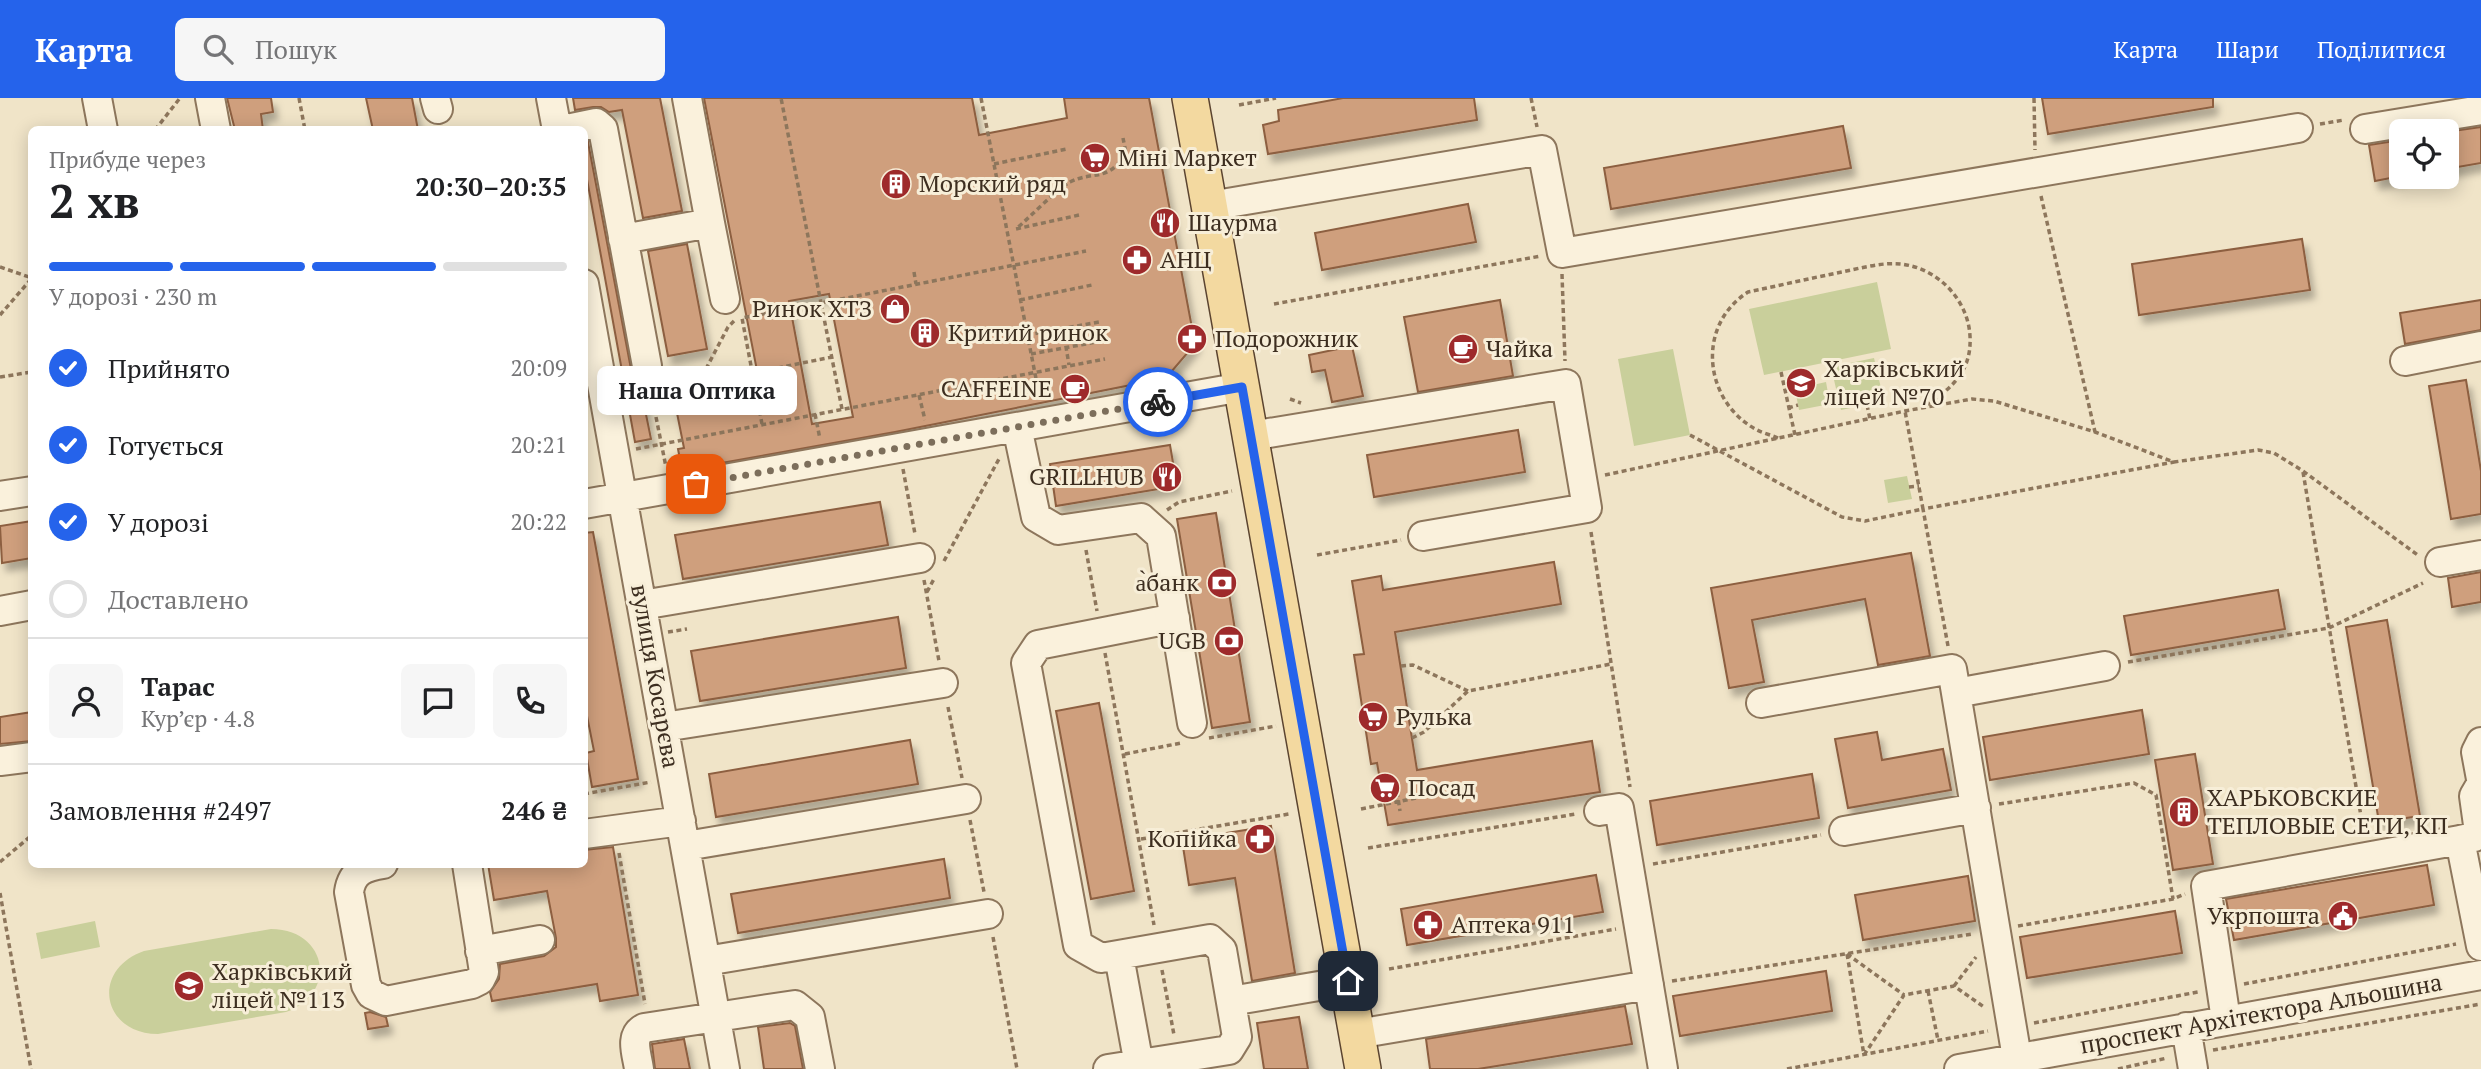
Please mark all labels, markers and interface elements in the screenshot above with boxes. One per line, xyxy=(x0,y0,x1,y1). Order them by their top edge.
search box xyxy=(175,18,665,81)
text: Карта xyxy=(35,28,133,71)
icon: search xyxy=(199,30,237,68)
text: Пошук xyxy=(255,32,337,66)
text: Карта xyxy=(2113,33,2178,65)
text: Шари xyxy=(2216,33,2279,65)
text: Поділитися xyxy=(2317,33,2446,65)
map controls xyxy=(2389,119,2459,189)
button: locate xyxy=(2389,119,2459,189)
supermarket icon: Міні Маркет xyxy=(1078,141,1112,175)
place label: Міні Маркет xyxy=(1118,141,1257,173)
text: Прибуде через xyxy=(49,144,206,175)
building icon: Морский ряд xyxy=(879,167,913,201)
place label: Морский ряд xyxy=(919,167,1066,199)
text: 20:30–20:35 xyxy=(415,169,567,203)
text: 2 хв xyxy=(49,170,140,231)
restaurant icon: Шаурма xyxy=(1148,206,1182,240)
place label: Шаурма xyxy=(1188,206,1278,238)
pharmacy icon: АНЦ xyxy=(1120,243,1154,277)
place label: АНЦ xyxy=(1160,243,1212,275)
text: У дорозі · 230 m xyxy=(49,281,217,312)
place label: Ринок ХТЗ xyxy=(752,292,872,324)
shop icon: Ринок ХТЗ xyxy=(878,292,912,326)
building icon: Критий ринок xyxy=(908,316,942,350)
place label: Критий ринок xyxy=(948,316,1108,348)
pharmacy icon: Подорожник xyxy=(1175,322,1209,356)
place label: Подорожник xyxy=(1215,322,1358,354)
cafe icon: Чайка xyxy=(1446,332,1480,366)
place label: Чайка xyxy=(1486,332,1553,364)
icon: check xyxy=(49,349,87,387)
text: Прийнято xyxy=(108,351,230,385)
text: 20:09 xyxy=(510,352,567,383)
place label: Харківський ліцей №70 xyxy=(1824,352,1964,412)
callout: Наша Оптика xyxy=(596,365,796,414)
school or university icon: Харківський ліцей №70 xyxy=(1784,366,1818,400)
courier xyxy=(1123,367,1193,437)
place label: CAFFEINE xyxy=(941,372,1052,404)
cafe icon: CAFFEINE xyxy=(1058,372,1092,406)
text: Наша Оптика xyxy=(618,375,776,406)
icon: bike xyxy=(1139,383,1177,421)
icon: check xyxy=(49,426,87,464)
text: Готується xyxy=(108,428,224,462)
text: 20:21 xyxy=(510,429,567,460)
pin xyxy=(666,454,726,514)
place label: GRILLHUB xyxy=(1029,460,1144,492)
restaurant icon: GRILLHUB xyxy=(1150,460,1184,494)
icon: bag xyxy=(677,465,715,503)
icon: check xyxy=(49,503,87,541)
text: У дорозі xyxy=(108,505,209,539)
text: 20:22 xyxy=(510,506,567,537)
place label: а̀банк xyxy=(1136,566,1199,598)
bank icon: а̀банк xyxy=(1205,566,1239,600)
street label: вулиця Косарєва xyxy=(624,581,688,770)
text: Доставлено xyxy=(108,582,249,616)
place label: UGB xyxy=(1159,624,1206,656)
bank icon: UGB xyxy=(1212,624,1246,658)
button: person xyxy=(49,664,123,738)
button: chat xyxy=(401,664,475,738)
button: phone xyxy=(493,664,567,738)
text: Тарас xyxy=(141,669,215,703)
supermarket icon: Рулька xyxy=(1356,700,1390,734)
place label: Рулька xyxy=(1396,700,1472,732)
text: Кур’єр · 4.8 xyxy=(141,703,255,734)
supermarket icon: Посад xyxy=(1368,771,1402,805)
place label: Посад xyxy=(1408,771,1476,803)
place label: ХАРЬКОВСКИЕ ТЕПЛОВЫЕ СЕТИ, КП xyxy=(2207,781,2448,841)
text: Замовлення #2497 xyxy=(49,793,272,827)
text: 246 ₴ xyxy=(501,793,567,827)
building icon: ХАРЬКОВСКИЕ ТЕПЛОВЫЕ СЕТИ, КП xyxy=(2167,795,2201,829)
place label: Копійка xyxy=(1147,822,1237,854)
pharmacy icon: Копійка xyxy=(1243,822,1277,856)
place label: Укрпошта xyxy=(2207,899,2320,931)
public building icon: Укрпошта xyxy=(2326,899,2360,933)
pharmacy icon: Аптека 911 xyxy=(1411,908,1445,942)
place label: Аптека 911 xyxy=(1451,908,1575,940)
pin xyxy=(1318,951,1378,1011)
place label: Харківський ліцей №113 xyxy=(212,955,352,1015)
icon: home xyxy=(1329,962,1367,1000)
street label: проспект Архітектора Альошина xyxy=(2077,965,2444,1061)
school or university icon: Харківський ліцей №113 xyxy=(172,969,206,1003)

